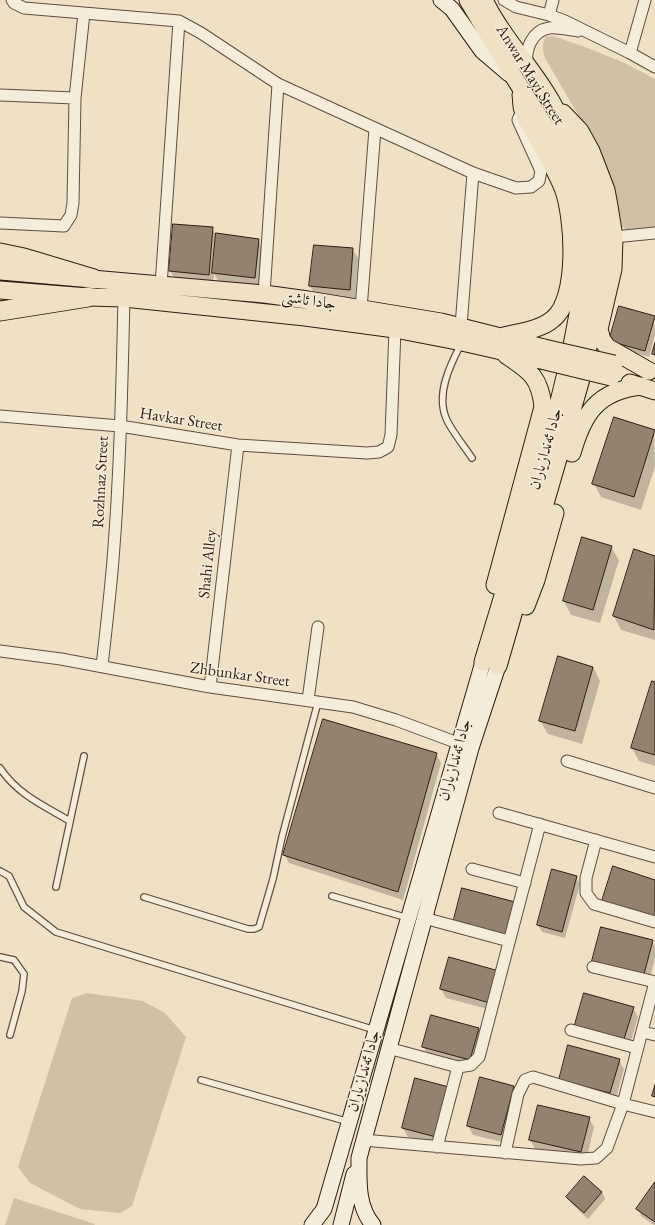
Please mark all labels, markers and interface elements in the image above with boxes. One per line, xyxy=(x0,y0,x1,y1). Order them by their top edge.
street label: Anwar Mayi Street xyxy=(492,21,568,129)
street label: جادا ئاشتی xyxy=(281,288,337,314)
street label: Havkar Street xyxy=(138,404,224,436)
street label: جادا ئەندازیاران xyxy=(525,406,567,492)
street label: Rozhnaz Street xyxy=(89,435,113,529)
street label: Shahi Alley xyxy=(195,528,221,600)
street label: Zhbunkar Street xyxy=(189,658,291,692)
street label: جادا ئەندازیاران xyxy=(434,717,476,803)
street label: جادا ئەندازیاران xyxy=(343,1028,385,1114)

